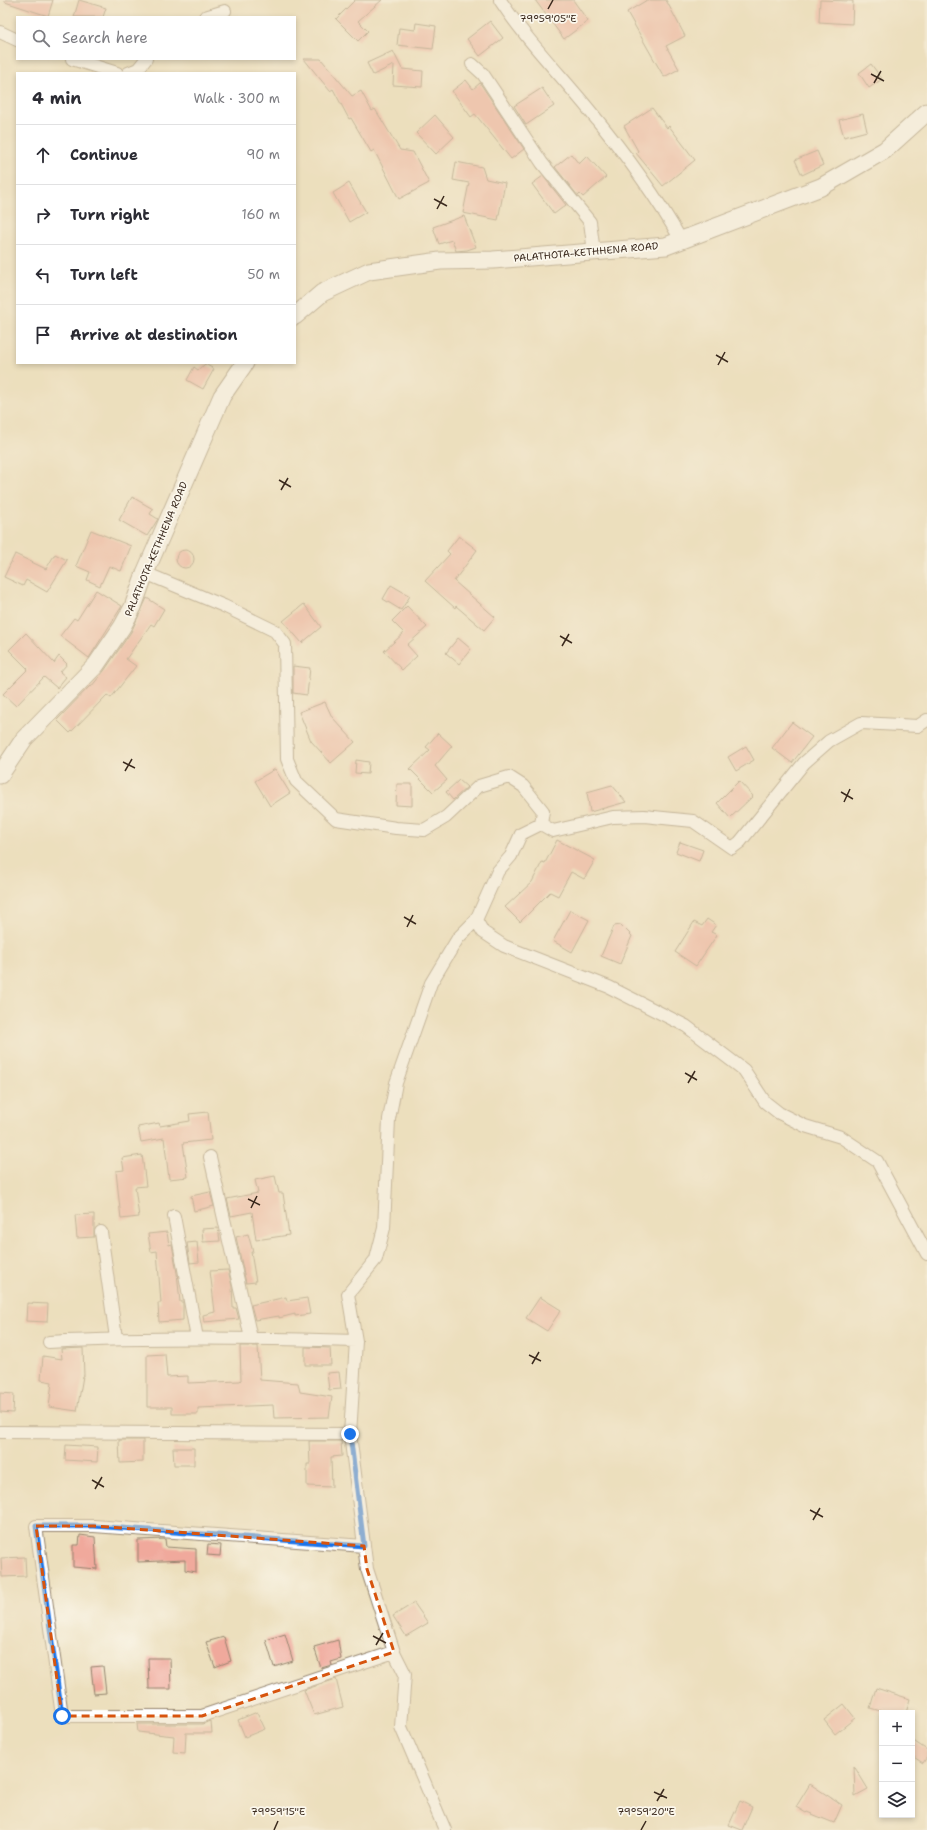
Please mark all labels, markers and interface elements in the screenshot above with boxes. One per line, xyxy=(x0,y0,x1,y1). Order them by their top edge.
text: 79°59'05"E xyxy=(520,12,576,25)
search box xyxy=(16,16,296,60)
icon: search xyxy=(30,27,52,49)
text: Search here xyxy=(62,28,148,48)
text: 4 min xyxy=(32,87,82,109)
text: Walk · 300 m xyxy=(193,90,280,107)
icon: ahead xyxy=(32,144,54,166)
text: Continue xyxy=(70,145,138,165)
text: 90 m xyxy=(246,146,280,163)
icon: right xyxy=(32,204,54,226)
text: Turn right xyxy=(70,205,150,225)
text: 160 m xyxy=(242,206,280,223)
street label: PALATHOTA-KETHHENA ROAD xyxy=(513,239,659,265)
icon: left xyxy=(32,264,54,286)
text: Turn left xyxy=(70,265,138,285)
text: 50 m xyxy=(247,266,280,283)
icon: arrive xyxy=(32,324,54,346)
text: Arrive at destination xyxy=(70,325,238,345)
street label: PALATHOTA-KETHHENA ROAD xyxy=(122,479,191,618)
route end xyxy=(341,1425,359,1443)
route start xyxy=(53,1707,71,1725)
map controls xyxy=(879,1710,915,1818)
button: + xyxy=(879,1710,915,1746)
button: − xyxy=(879,1746,915,1782)
button: layers xyxy=(879,1782,915,1818)
text: 79°59'15"E xyxy=(251,1805,305,1818)
text: 79°59'20"E xyxy=(617,1805,675,1818)

